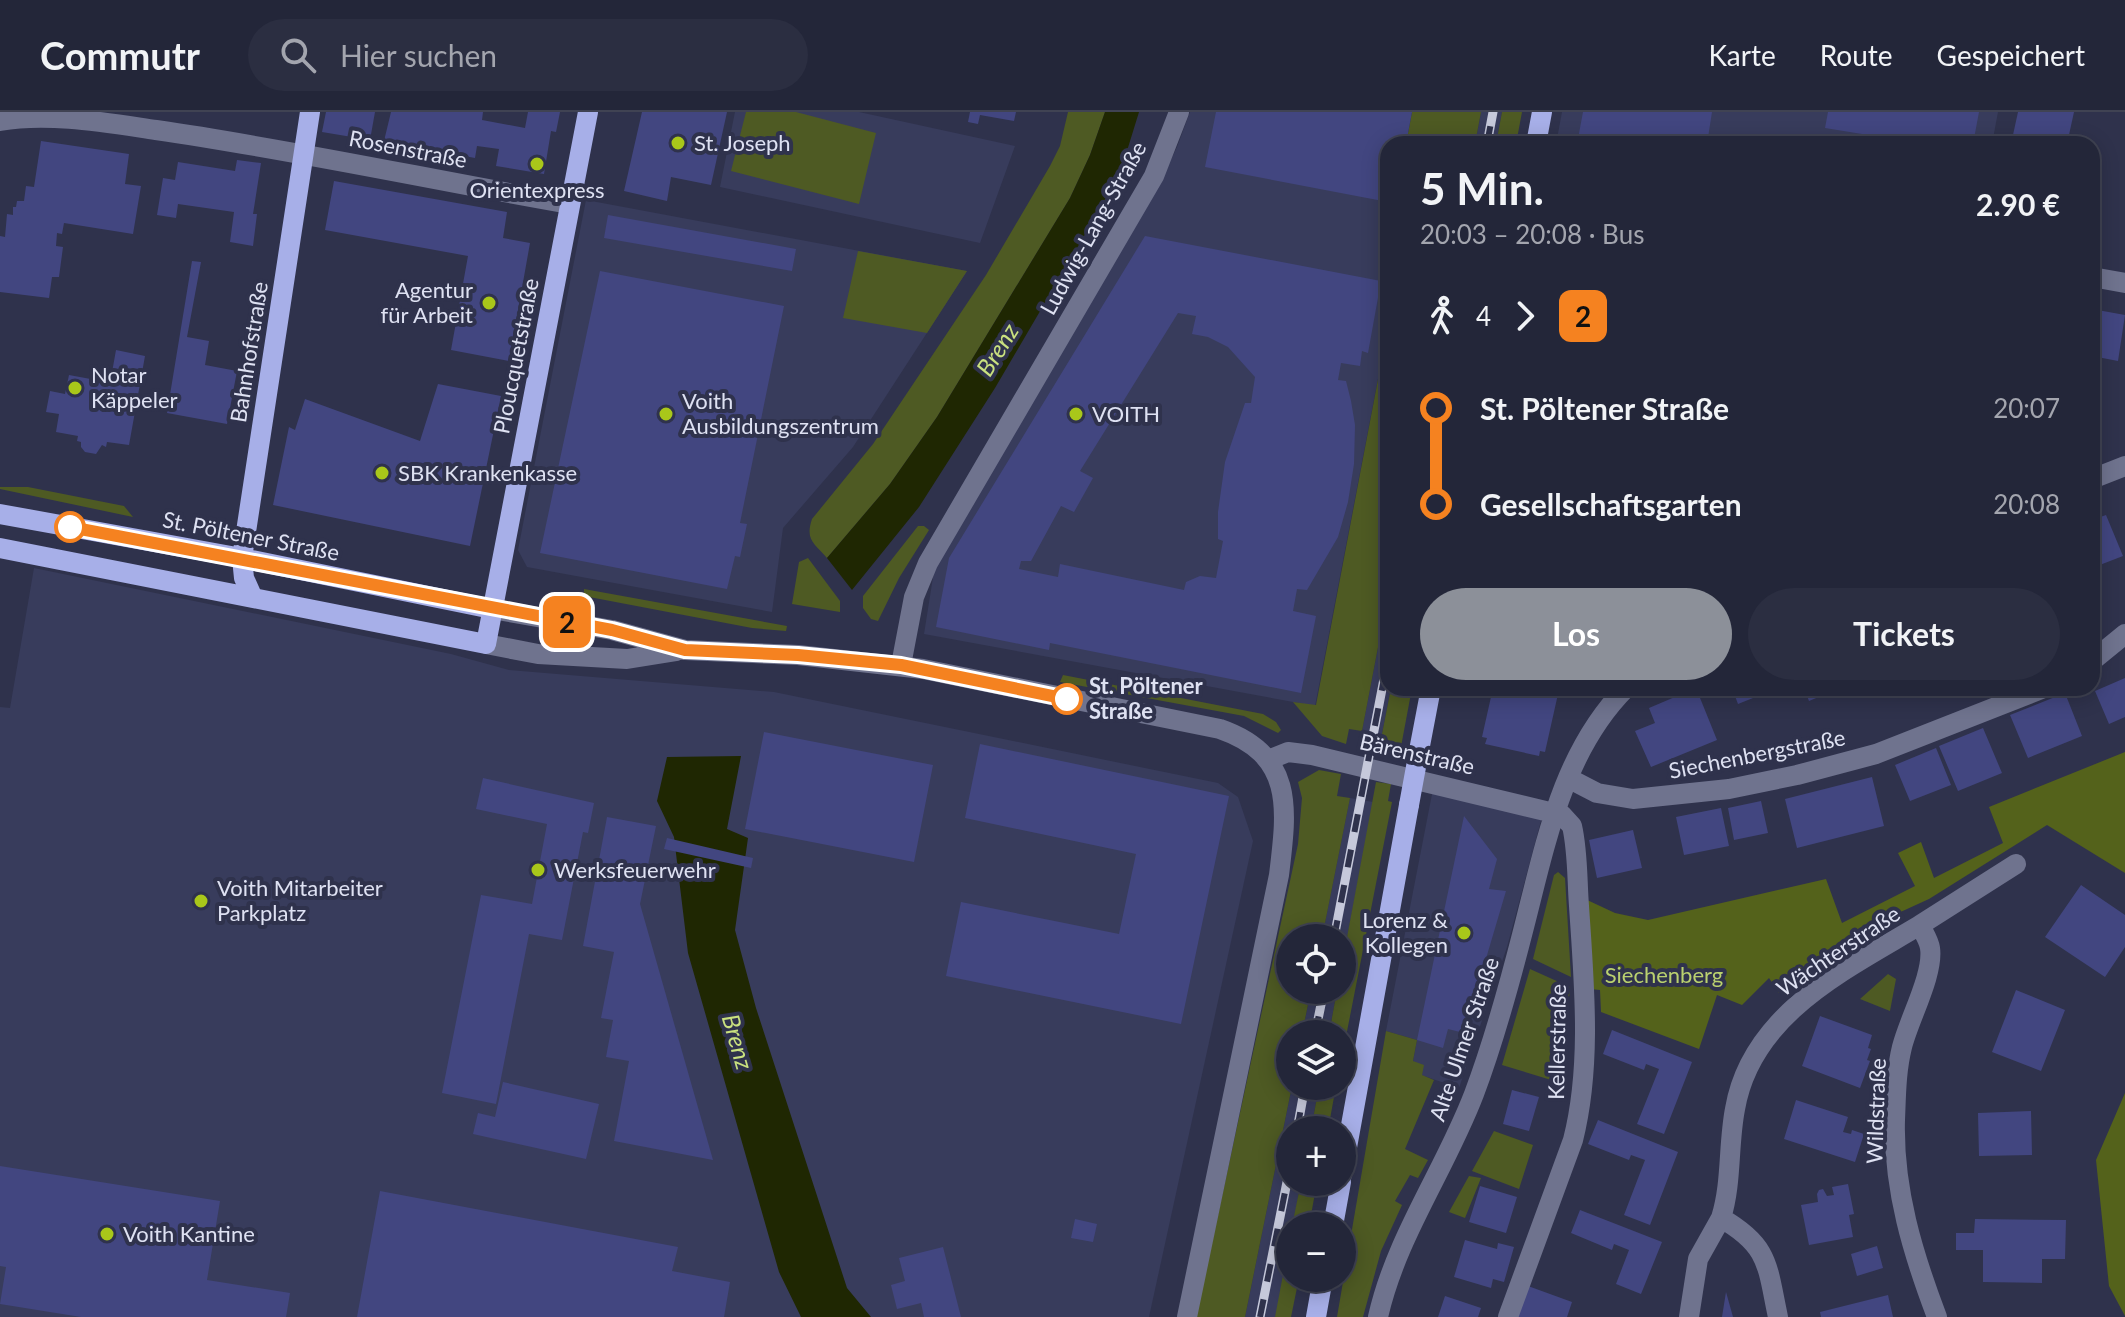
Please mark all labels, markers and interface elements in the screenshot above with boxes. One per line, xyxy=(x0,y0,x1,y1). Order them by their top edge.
search box xyxy=(248,19,808,91)
text: Commutr xyxy=(40,32,200,78)
icon: search xyxy=(276,33,320,77)
text: Hier suchen xyxy=(340,37,497,73)
text: Karte xyxy=(1708,38,1776,72)
text: Route xyxy=(1820,38,1893,72)
text: Gespeichert xyxy=(1937,38,2085,72)
street label: Rosenstraße xyxy=(347,124,469,173)
place label: St. Joseph xyxy=(694,129,791,156)
marker: St. Joseph xyxy=(669,134,687,152)
street label: Ludwig-Lang-Straße xyxy=(1034,136,1151,319)
marker: Orientexpress xyxy=(528,155,546,173)
text: 5 Min. xyxy=(1420,162,1544,214)
place label: Orientexpress xyxy=(469,176,605,203)
text: 2.90 € xyxy=(1976,186,2060,222)
text: 20:03 – 20:08 · Bus xyxy=(1420,218,1644,250)
place label: Agentur für Arbeit xyxy=(381,276,473,328)
street label: Ploucquetstraße xyxy=(487,276,544,436)
street label: Bahnhofstraße xyxy=(224,280,273,424)
marker: Agentur für Arbeit xyxy=(480,294,498,312)
icon: walk xyxy=(1420,294,1464,338)
icon: forward xyxy=(1503,294,1547,338)
text: 2 xyxy=(1575,299,1591,333)
text: 4 xyxy=(1476,300,1491,332)
water label: Brenz xyxy=(969,317,1024,381)
place label: Notar Käppeler xyxy=(91,361,178,413)
marker: Notar Käppeler xyxy=(66,379,84,397)
place label: Voith Ausbildungszentrum xyxy=(682,387,879,439)
text: St. Pöltener Straße xyxy=(1480,390,1729,426)
text: 20:07 xyxy=(1993,392,2060,424)
place label: VOITH xyxy=(1092,400,1160,427)
marker: Voith Ausbildungszentrum xyxy=(657,405,675,423)
marker: VOITH xyxy=(1067,405,1085,423)
place label: SBK Krankenkasse xyxy=(398,459,577,486)
marker: SBK Krankenkasse xyxy=(373,464,391,482)
text: Gesellschaftsgarten xyxy=(1480,486,1742,522)
text: 20:08 xyxy=(1993,488,2060,520)
street label: St. Pöltener Straße xyxy=(160,505,342,566)
unlabelled marker xyxy=(55,512,85,542)
button: Los xyxy=(1420,588,1732,680)
button: Tickets xyxy=(1748,588,2060,680)
line badge: 2 xyxy=(541,596,593,648)
text: 2 xyxy=(559,605,575,639)
place label: St. Pöltener Straße xyxy=(1089,672,1204,724)
marker: St. Pöltener Straße xyxy=(1052,684,1082,714)
street label: Siechenbergstraße xyxy=(1666,723,1847,784)
street label: Bärenstraße xyxy=(1357,727,1477,780)
place label: Werksfeuerwehr xyxy=(554,856,716,883)
marker: Werksfeuerwehr xyxy=(529,861,547,879)
place label: Voith Mitarbeiter Parkplatz xyxy=(217,874,383,926)
marker: Voith Mitarbeiter Parkplatz xyxy=(192,892,210,910)
street label: Wächterstraße xyxy=(1771,899,1905,1002)
place label: Lorenz & Kollegen xyxy=(1362,906,1448,958)
map controls xyxy=(1276,924,1356,1292)
button: locate xyxy=(1276,924,1356,1004)
marker: Lorenz & Kollegen xyxy=(1455,924,1473,942)
street label: Alte Ulmer Straße xyxy=(1423,953,1504,1124)
park label: Siechenberg xyxy=(1605,961,1723,988)
street label: Kellerstraße xyxy=(1542,984,1571,1100)
water label: Brenz xyxy=(717,1011,760,1073)
button: layers xyxy=(1276,1020,1356,1100)
street label: Wildstraße xyxy=(1860,1058,1891,1164)
button: + xyxy=(1276,1116,1356,1196)
button: − xyxy=(1276,1212,1356,1292)
place label: Voith Kantine xyxy=(123,1220,255,1247)
marker: Voith Kantine xyxy=(98,1225,116,1243)

